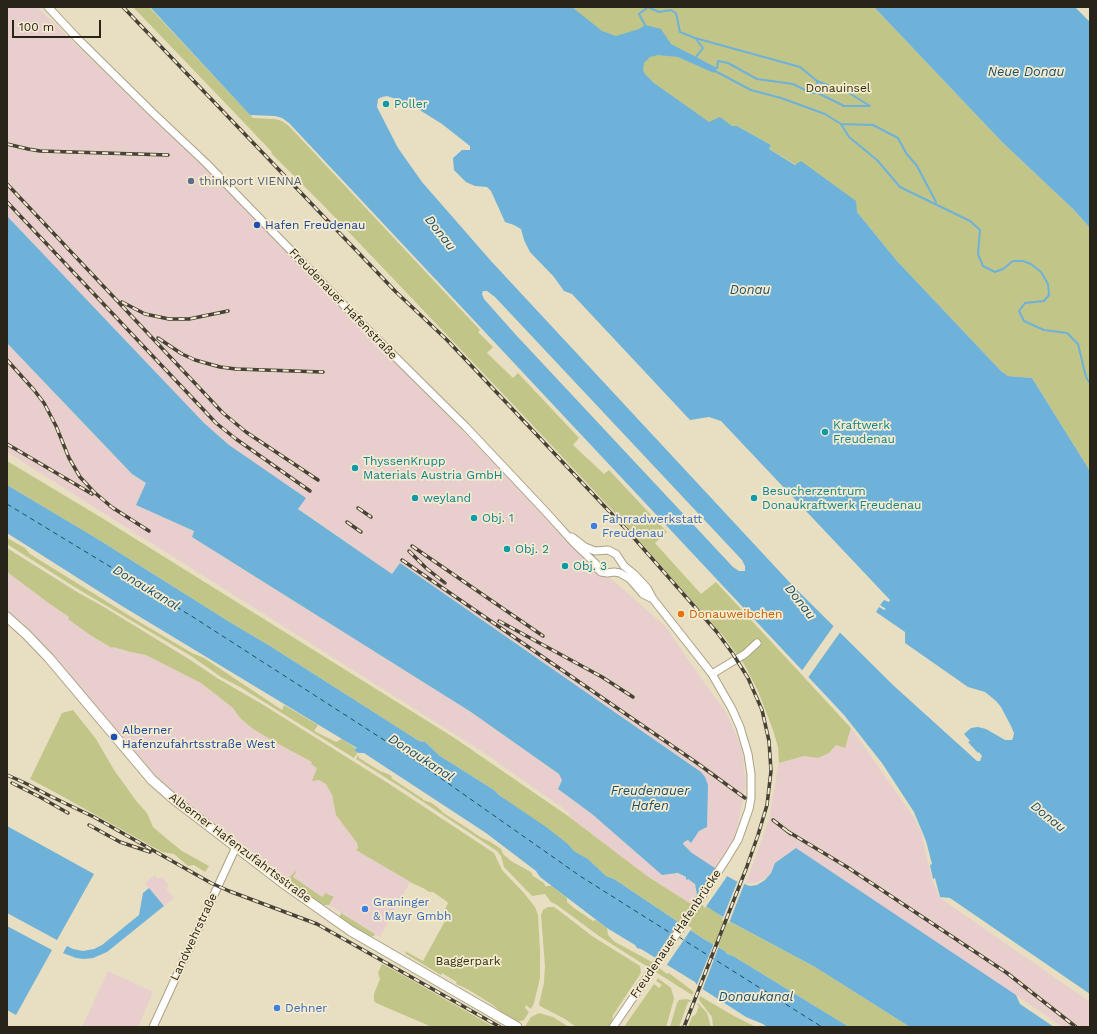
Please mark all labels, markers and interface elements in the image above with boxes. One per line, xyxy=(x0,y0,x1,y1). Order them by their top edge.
scale bar xyxy=(14,12,103,38)
text: 100 m xyxy=(19,20,54,34)
water label: Neue Donau xyxy=(988,64,1064,80)
park label: Donauinsel xyxy=(805,81,871,95)
place label: Poller xyxy=(394,97,428,111)
marker: Poller xyxy=(381,99,391,109)
place label: thinkport VIENNA xyxy=(199,174,302,188)
marker: thinkport VIENNA xyxy=(186,176,196,186)
water label: Donau xyxy=(421,212,459,254)
place label: Hafen Freudenau xyxy=(265,218,365,232)
marker: Hafen Freudenau xyxy=(252,220,262,230)
street label: Freudenauer Hafenstraße xyxy=(286,245,400,363)
water label: Donau xyxy=(730,282,770,298)
place label: Kraftwerk Freudenau xyxy=(833,418,895,446)
marker: Kraftwerk Freudenau xyxy=(820,427,830,437)
place label: ThyssenKrupp Materials Austria GmbH xyxy=(363,454,503,482)
marker: ThyssenKrupp Materials Austria GmbH xyxy=(350,463,360,473)
place label: Besucherzentrum Donaukraftwerk Freudenau xyxy=(762,484,921,512)
place label: weyland xyxy=(423,491,471,505)
marker: weyland xyxy=(410,493,420,503)
marker: Besucherzentrum Donaukraftwerk Freudenau xyxy=(749,493,759,503)
place label: Obj. 1 xyxy=(482,511,514,525)
place label: Fahrradwerkstatt Freudenau xyxy=(602,512,702,540)
marker: Obj. 1 xyxy=(469,513,479,523)
marker: Fahrradwerkstatt Freudenau xyxy=(589,521,599,531)
place label: Obj. 2 xyxy=(515,542,549,556)
marker: Obj. 2 xyxy=(502,544,512,554)
place label: Obj. 3 xyxy=(573,559,607,573)
marker: Obj. 3 xyxy=(560,561,570,571)
water label: Donaukanal xyxy=(110,562,182,614)
water label: Donau xyxy=(781,581,819,623)
place label: Donauweibchen xyxy=(689,607,782,621)
marker: Donauweibchen xyxy=(676,609,686,619)
place label: Alberner Hafenzufahrtsstraße West xyxy=(122,723,275,751)
water label: Donaukanal xyxy=(385,731,457,785)
marker: Alberner Hafenzufahrtsstraße West xyxy=(109,732,119,742)
water label: Freudenauer Hafen xyxy=(611,783,689,814)
street label: Alberner Hafenzufahrtsstraße xyxy=(166,790,314,906)
water label: Donau xyxy=(1027,798,1069,836)
street label: Freudenauer Hafenbrücke xyxy=(627,867,725,1001)
street label: Landwehrstraße xyxy=(167,891,221,983)
place label: Graninger & Mayr Gmbh xyxy=(373,895,451,923)
marker: Graninger & Mayr Gmbh xyxy=(360,904,370,914)
park label: Baggerpark xyxy=(435,954,501,968)
water label: Donaukanal xyxy=(719,989,793,1005)
place label: Dehner xyxy=(285,1001,327,1015)
marker: Dehner xyxy=(272,1003,282,1013)

